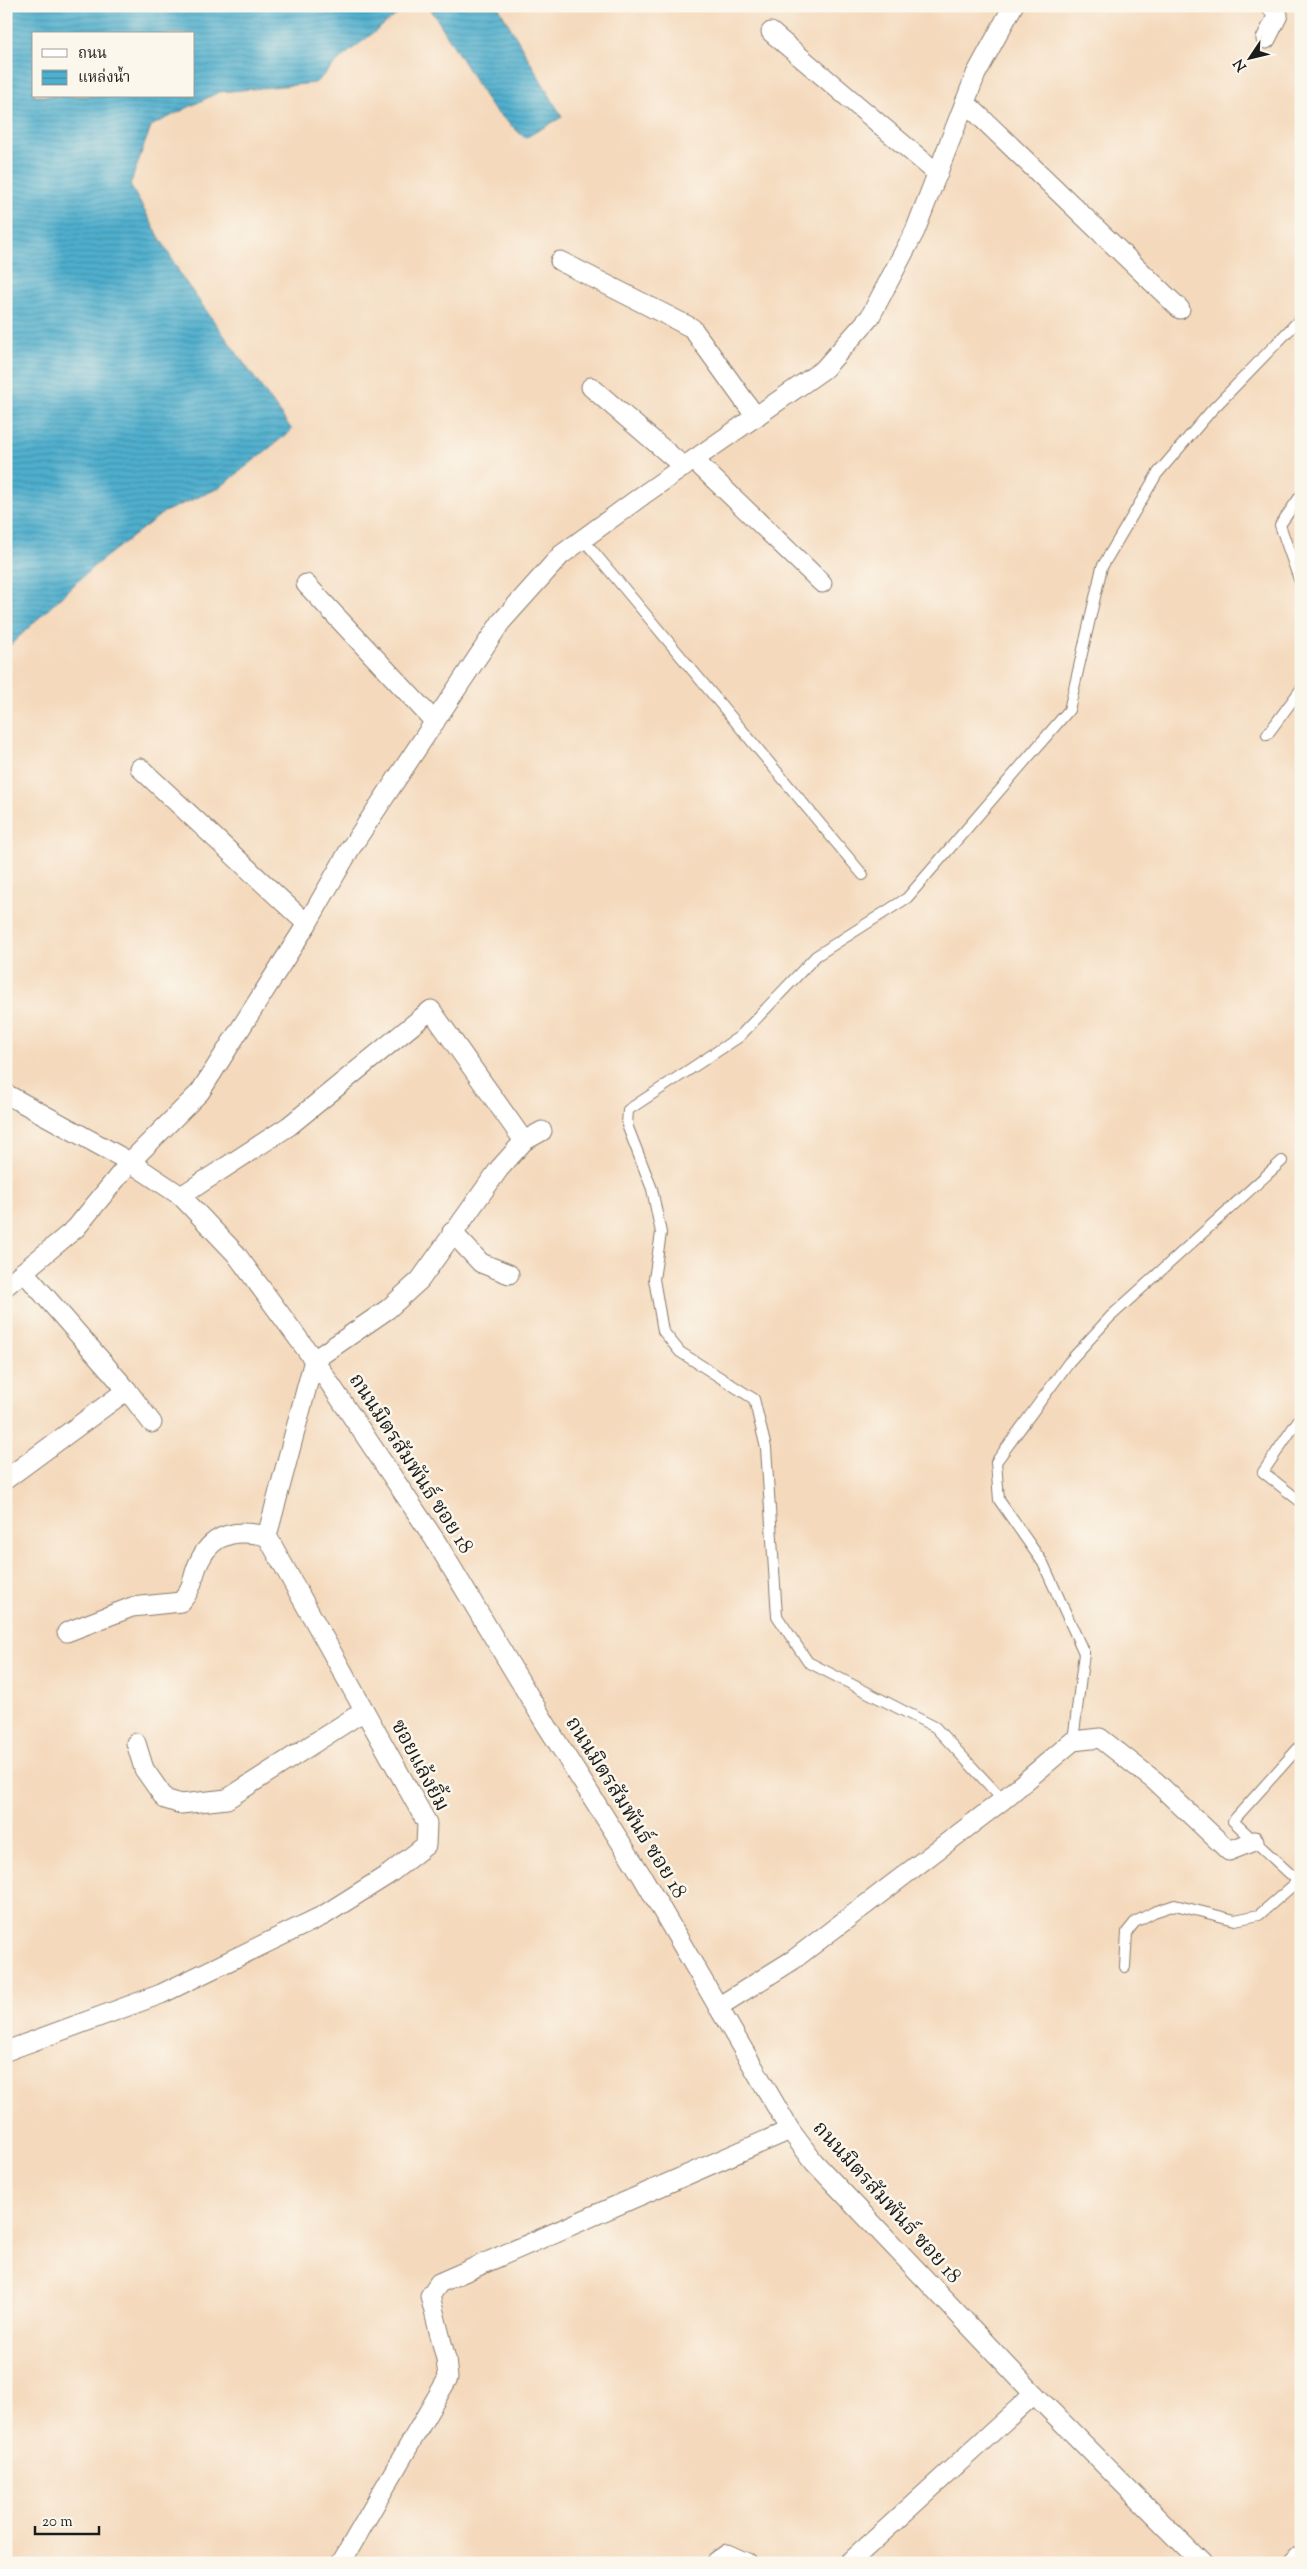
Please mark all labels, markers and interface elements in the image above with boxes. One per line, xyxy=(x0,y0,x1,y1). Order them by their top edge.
legend xyxy=(32,32,195,98)
north arrow xyxy=(1224,32,1274,82)
text: ถนน xyxy=(78,44,107,65)
text: N xyxy=(1230,54,1252,75)
text: แหล่งน้ำ xyxy=(78,66,130,89)
street label: ถนนมิตรสัมพันธ์ ซอย 18 xyxy=(340,1368,480,1560)
street label: ถนนมิตรสัมพันธ์ ซอย 18 xyxy=(557,1711,693,1905)
street label: ซอยแล้งยิ้ม xyxy=(382,1713,458,1817)
street label: ถนนมิตรสัมพันธ์ ซอย 18 xyxy=(805,2115,967,2291)
scale bar xyxy=(35,2504,99,2536)
text: 20 m xyxy=(42,2512,73,2533)

